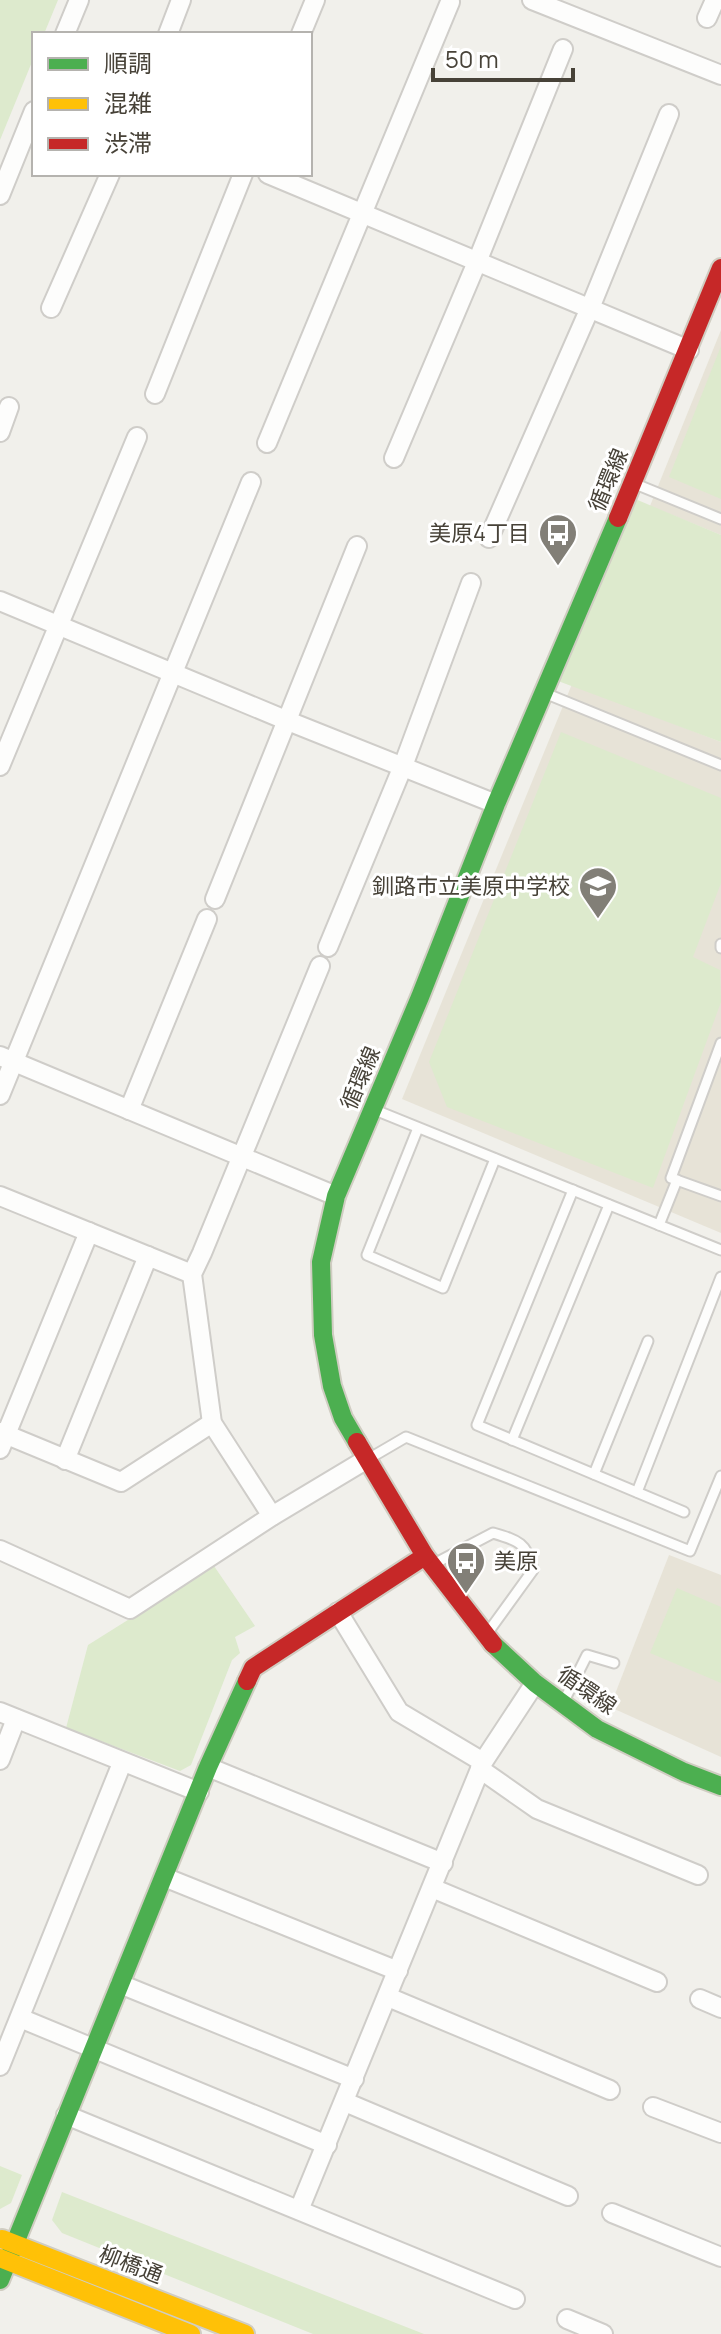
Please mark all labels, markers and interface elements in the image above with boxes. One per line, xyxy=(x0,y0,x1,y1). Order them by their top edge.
legend xyxy=(32,32,312,176)
scale bar xyxy=(433,32,573,82)
text: 50 m xyxy=(445,42,499,75)
text: 順調 xyxy=(104,46,152,79)
text: 混雑 xyxy=(104,86,152,119)
text: 渋滞 xyxy=(104,126,152,159)
street label: 循環線 xyxy=(581,444,635,516)
bus stop icon: 美原4丁目 xyxy=(537,512,579,567)
place label: 美原4丁目 xyxy=(429,518,530,548)
school or university icon: 釧路市立美原中学校 xyxy=(577,865,619,920)
place label: 釧路市立美原中学校 xyxy=(372,871,570,901)
street label: 循環線 xyxy=(333,1042,387,1114)
bus stop icon: 美原 xyxy=(445,1540,487,1595)
place label: 美原 xyxy=(494,1546,538,1576)
street label: 循環線 xyxy=(551,1659,623,1721)
street label: 柳橋通 xyxy=(95,2238,167,2290)

